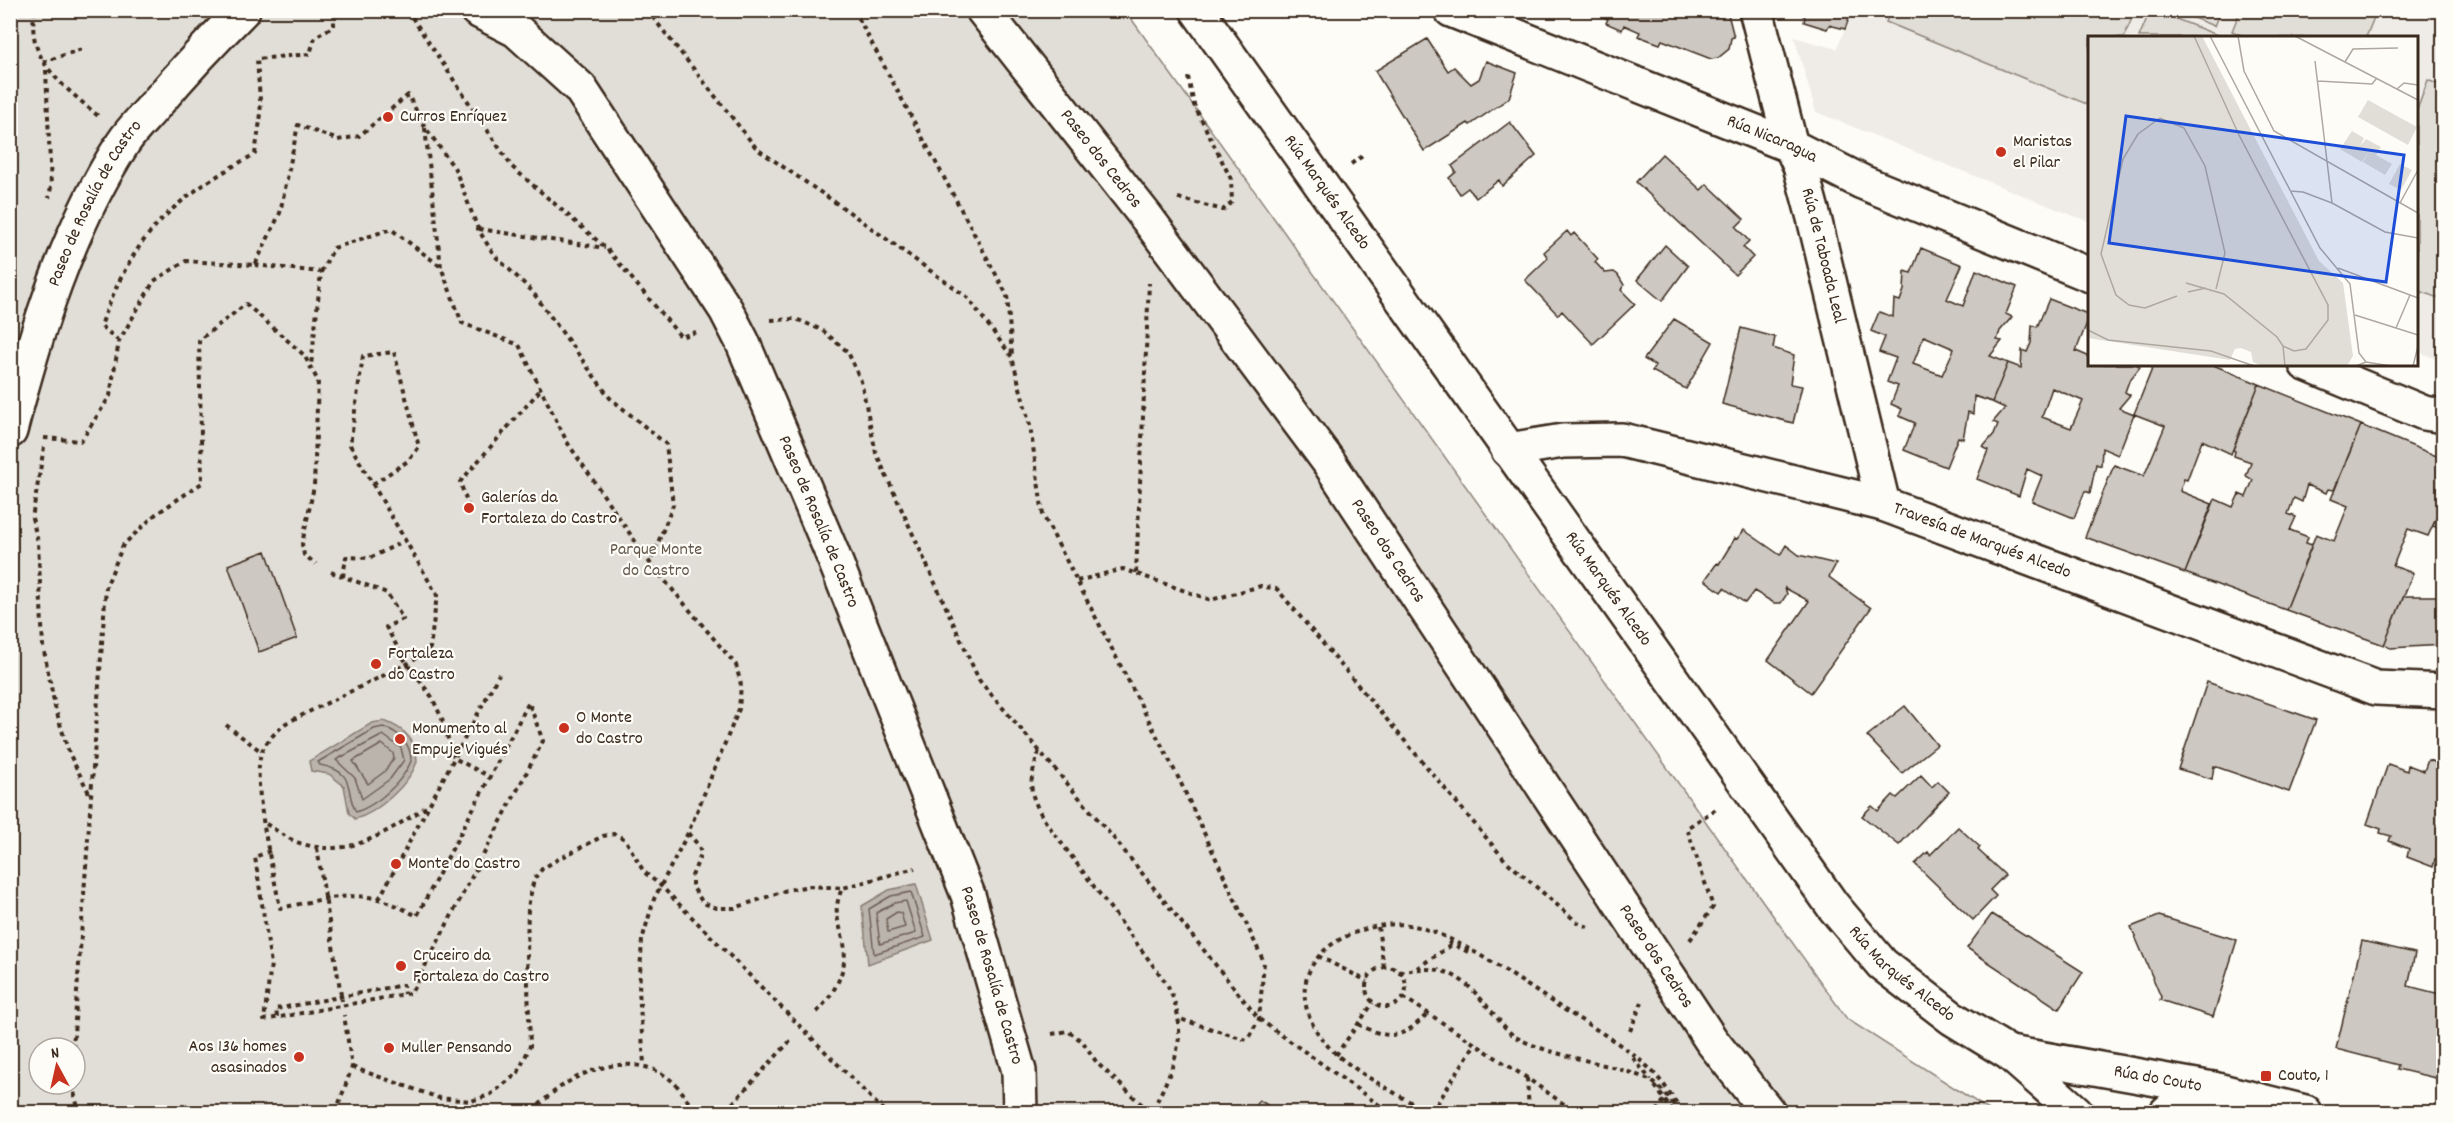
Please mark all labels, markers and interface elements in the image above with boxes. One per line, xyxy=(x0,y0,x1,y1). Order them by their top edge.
inset map xyxy=(2088,36,2418,366)
street label: Paseo dos Cedros xyxy=(1054,104,1148,214)
place label: Curros Enríquez xyxy=(400,105,507,130)
street label: Rúa Nicaragua xyxy=(1723,109,1822,170)
marker: Curros Enríquez xyxy=(381,110,395,124)
street label: Paseo de Rosalía de Castro xyxy=(42,115,148,290)
street label: Rúa Marqués Alcedo xyxy=(1277,130,1376,255)
place label: Maristas el Pilar xyxy=(2013,130,2072,176)
marker: Maristas el Pilar xyxy=(1994,145,2008,159)
street label: Rúa de Taboada Leal xyxy=(1794,185,1852,327)
street label: Paseo de Rosalía de Castro xyxy=(771,432,865,612)
place label: Galerías da Fortaleza do Castro xyxy=(481,486,617,532)
street label: Paseo dos Cedros xyxy=(1344,494,1431,608)
street label: Travesía de Marqués Alcedo xyxy=(1889,496,2075,586)
marker: Galerías da Fortaleza do Castro xyxy=(462,501,476,515)
street label: Rúa Marqués Alcedo xyxy=(1558,526,1657,652)
park label: Parque Monte do Castro xyxy=(610,538,702,584)
place label: Fortaleza do Castro xyxy=(388,642,455,688)
marker: Fortaleza do Castro xyxy=(369,657,383,671)
place label: O Monte do Castro xyxy=(576,706,643,752)
place label: Monumento al Empuje Vigués xyxy=(412,717,508,763)
marker: O Monte do Castro xyxy=(557,721,571,735)
marker: Monumento al Empuje Vigués xyxy=(393,732,407,746)
place label: Monte do Castro xyxy=(408,852,520,877)
marker: Monte do Castro xyxy=(389,857,403,871)
street label: Paseo de Rosalía de Castro xyxy=(953,883,1029,1068)
street label: Paseo dos Cedros xyxy=(1612,900,1699,1013)
street label: Rúa Marqués Alcedo xyxy=(1842,920,1960,1028)
place label: Cruceiro da Fortaleza do Castro xyxy=(413,944,549,990)
marker: Cruceiro da Fortaleza do Castro xyxy=(394,959,408,973)
place label: Aos 136 homes asasinados xyxy=(188,1035,287,1081)
north arrow xyxy=(27,1036,87,1096)
place label: Muller Pensando xyxy=(401,1036,512,1061)
marker: Muller Pensando xyxy=(382,1041,396,1055)
text: N xyxy=(50,1042,61,1066)
marker: Aos 136 homes asasinados xyxy=(292,1050,306,1064)
street label: Rúa do Couto xyxy=(2112,1059,2204,1099)
place label: Couto, 1 xyxy=(2278,1064,2329,1089)
marker: Couto, 1 xyxy=(2259,1069,2273,1083)

